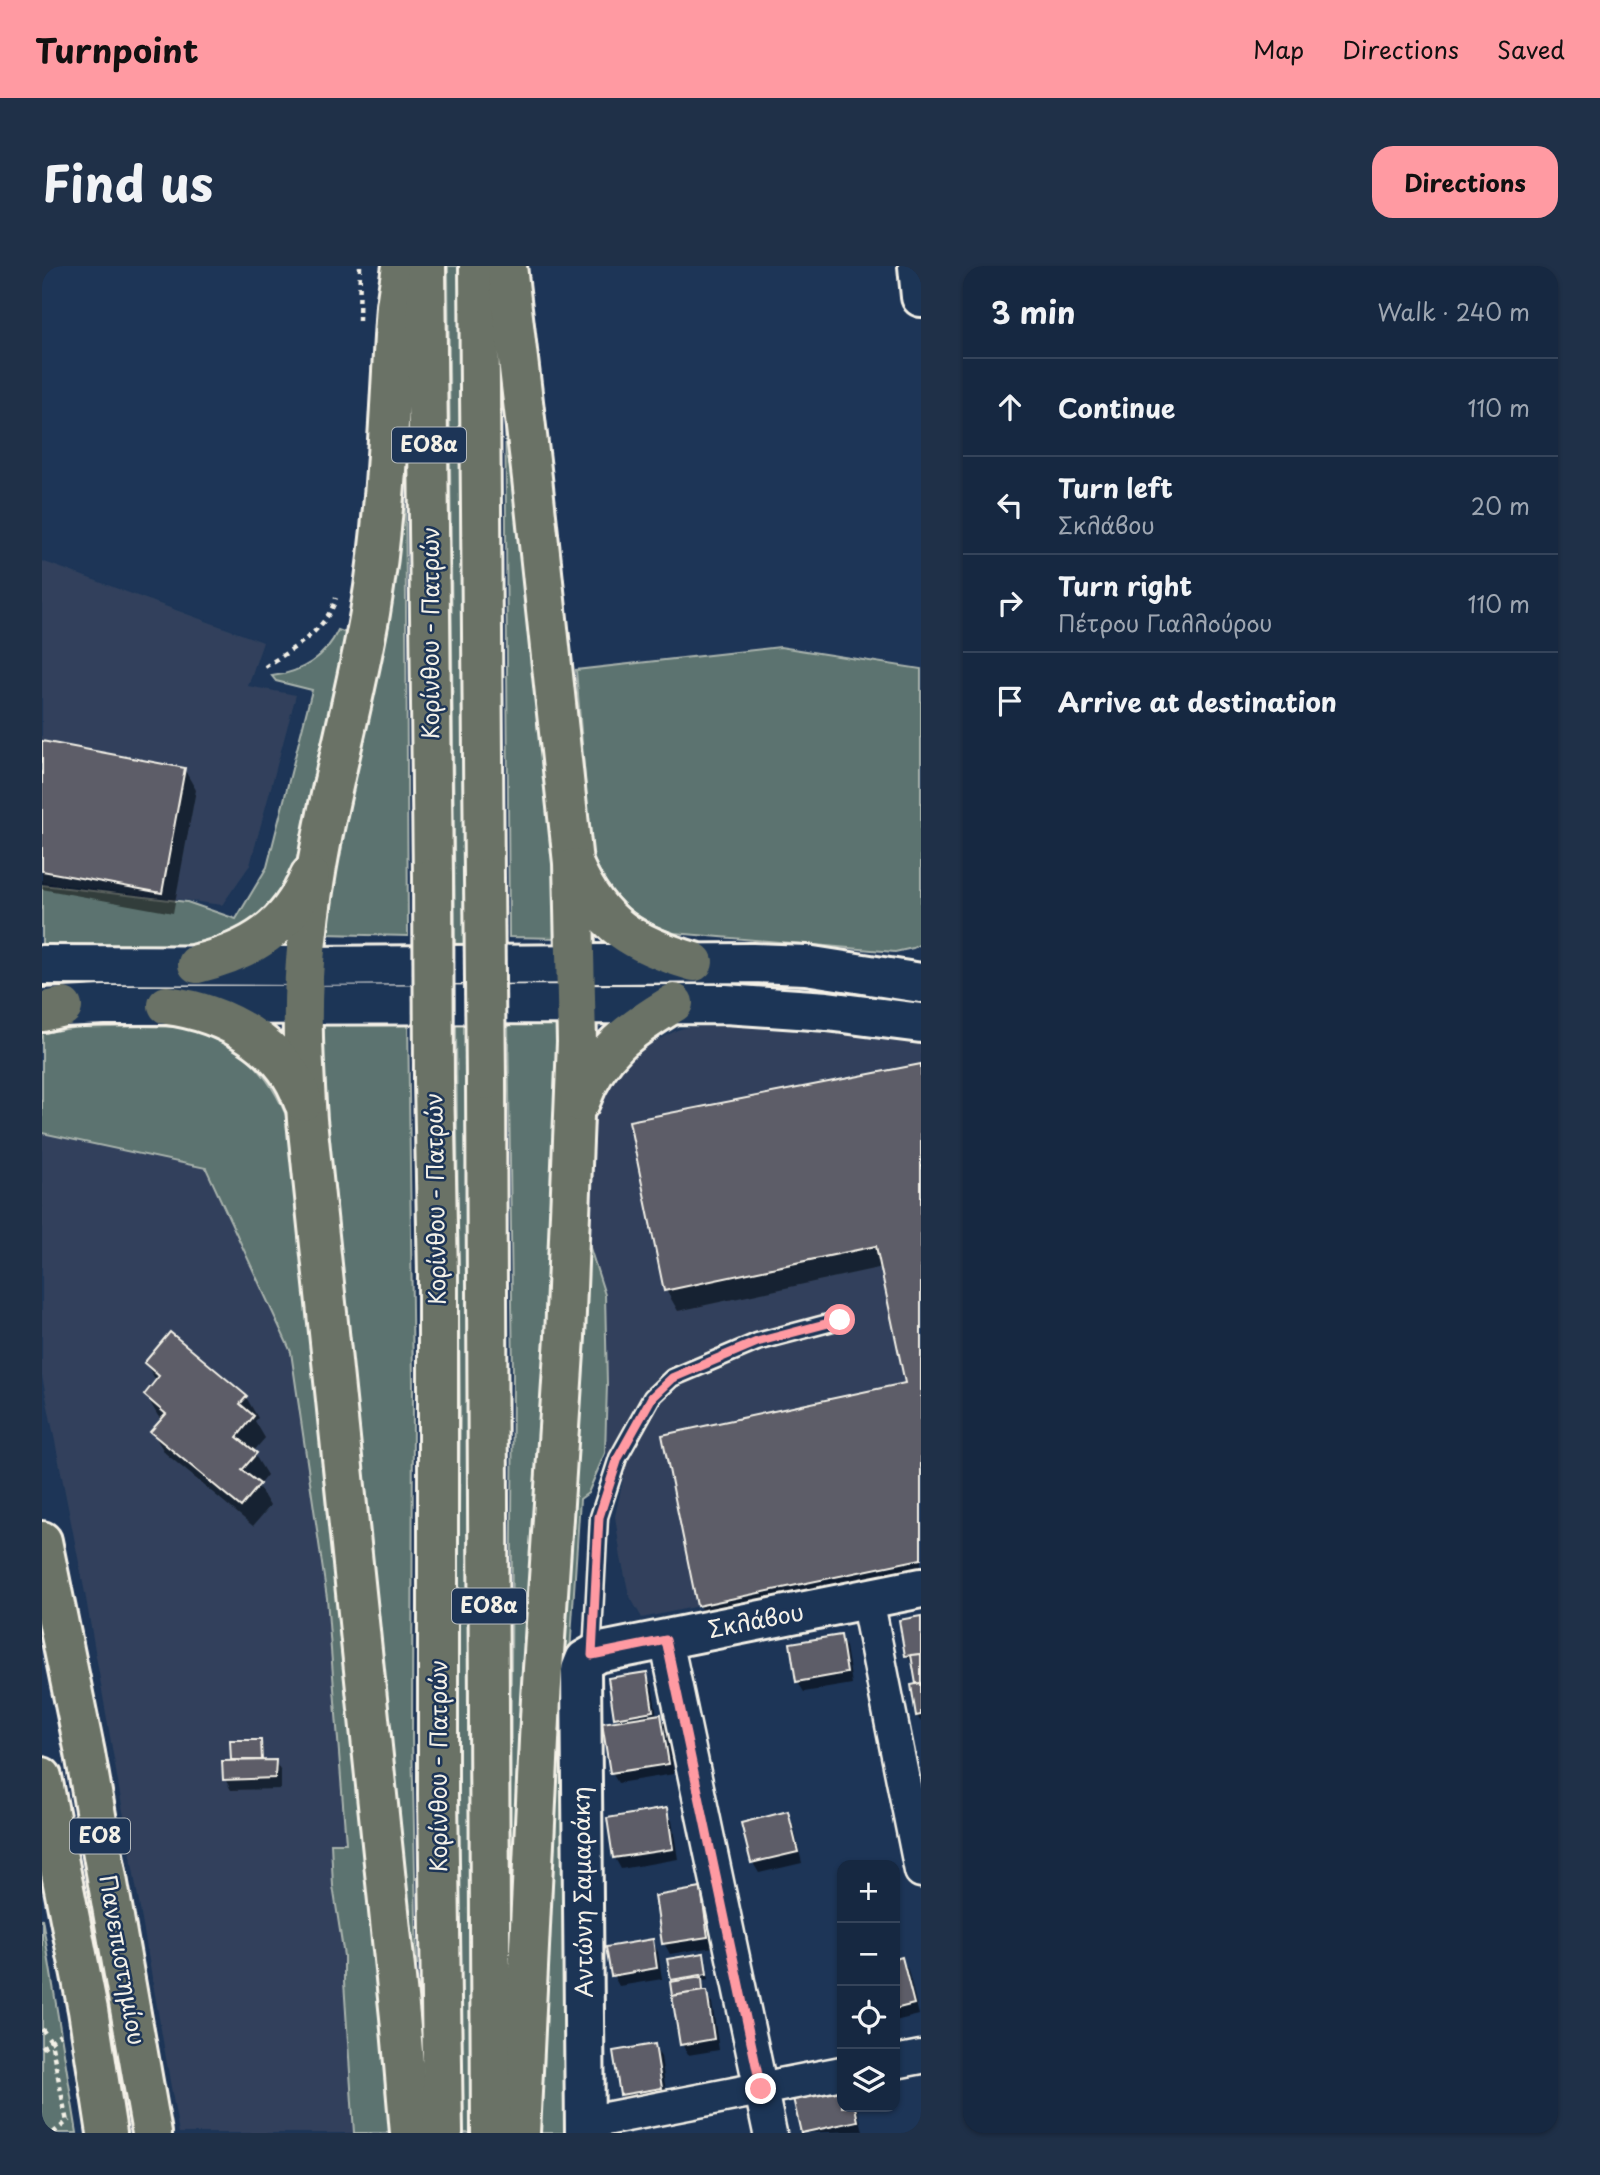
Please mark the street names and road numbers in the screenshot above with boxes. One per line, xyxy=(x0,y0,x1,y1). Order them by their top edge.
road number: ΕΟ8α xyxy=(392,428,466,462)
street label: Κορίνθου - Πατρών xyxy=(412,527,447,739)
street label: Κορίνθου - Πατρών xyxy=(415,1092,454,1306)
road number: ΕΟ8α xyxy=(452,1588,526,1624)
street label: Σκλάβου xyxy=(705,1593,807,1646)
street label: Κορίνθου - Πατρών xyxy=(420,1660,455,1872)
street label: Αντώνη Σαμαράκη xyxy=(562,1786,601,1998)
road number: ΕΟ8 xyxy=(70,1818,130,1854)
street label: Πανεπιστημίου xyxy=(91,1872,156,2048)

